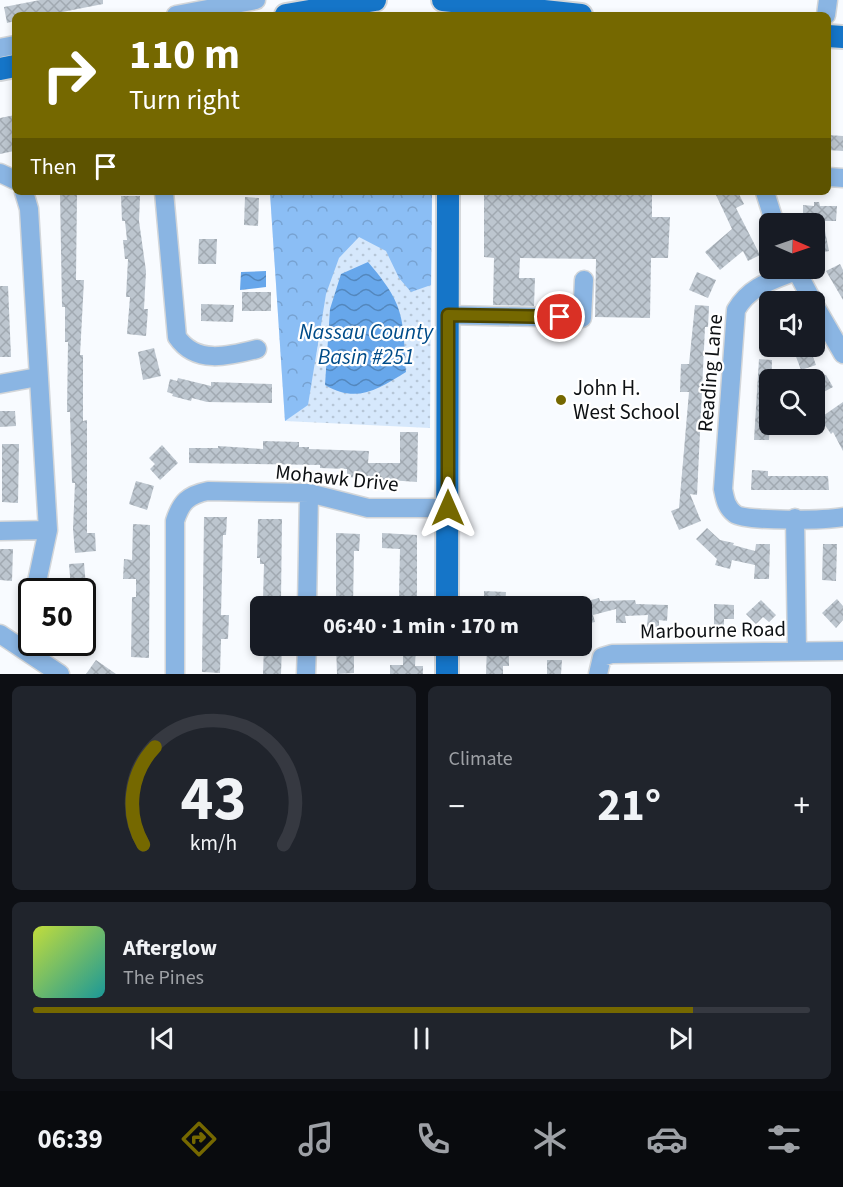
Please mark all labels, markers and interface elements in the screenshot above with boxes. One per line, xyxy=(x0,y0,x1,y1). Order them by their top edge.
text: 110 m xyxy=(129,25,240,85)
icon: right xyxy=(30,36,108,114)
text: Turn right xyxy=(129,81,240,120)
icon: arrive xyxy=(89,150,122,183)
text: Then xyxy=(30,151,77,183)
north arrow xyxy=(759,213,825,279)
map controls xyxy=(759,213,825,435)
pin xyxy=(534,291,585,342)
button: sound xyxy=(759,291,825,357)
icon: arrive xyxy=(543,300,576,333)
street label: Reading Lane xyxy=(690,313,730,433)
water label: Nassau County Basin #251 xyxy=(299,316,434,373)
button: search xyxy=(759,369,825,435)
place label: John H. West School xyxy=(573,373,680,427)
marker: John H. West School xyxy=(554,393,568,407)
street label: Mohawk Drive xyxy=(274,457,400,499)
position arrow xyxy=(416,476,480,540)
speed limit sign: 50 xyxy=(18,578,96,656)
text: 06:40 · 1 min · 170 m xyxy=(323,610,519,642)
street label: Marbourne Road xyxy=(640,614,786,646)
text: Climate xyxy=(449,745,513,773)
text: 43 xyxy=(181,755,247,844)
text: 21° xyxy=(597,774,661,838)
text: − xyxy=(449,783,465,830)
text: + xyxy=(794,783,810,830)
text: km/h xyxy=(190,828,238,859)
text: Afterglow xyxy=(123,932,217,964)
text: The Pines xyxy=(123,964,204,992)
icon: previous xyxy=(146,1022,179,1055)
icon: pause xyxy=(405,1022,438,1055)
icon: next xyxy=(664,1022,697,1055)
icon: directions xyxy=(178,1118,220,1160)
icon: music xyxy=(295,1118,337,1160)
icon: phone xyxy=(412,1118,454,1160)
icon: climate xyxy=(529,1118,571,1160)
icon: car xyxy=(646,1118,688,1160)
icon: filters xyxy=(763,1118,805,1160)
text: 06:39 xyxy=(38,1120,103,1159)

